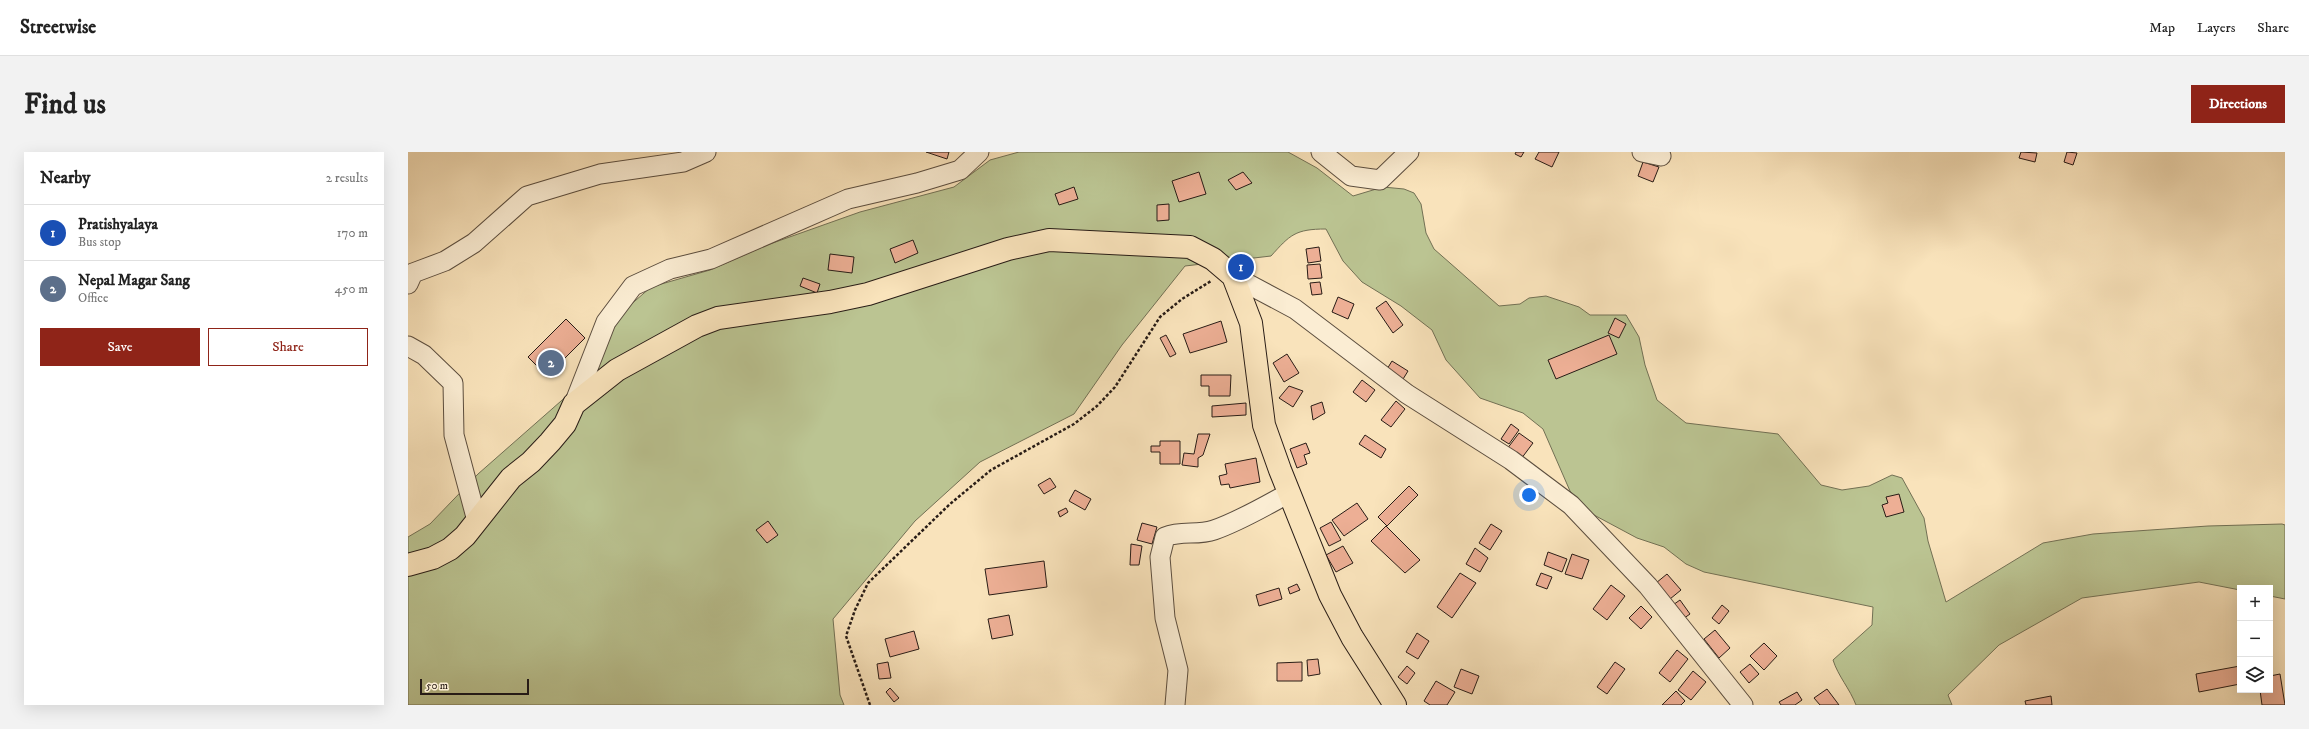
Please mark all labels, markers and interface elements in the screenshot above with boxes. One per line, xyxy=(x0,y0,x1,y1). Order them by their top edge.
text: Streetwise xyxy=(20,16,96,39)
text: Map xyxy=(2149,19,2175,37)
text: Layers xyxy=(2197,19,2235,37)
text: Share xyxy=(2257,19,2289,37)
button: Directions xyxy=(2191,85,2285,123)
text: Find us xyxy=(24,87,106,122)
text: Nearby xyxy=(40,167,90,189)
text: 2 results xyxy=(326,170,368,186)
text: Pratishyalaya xyxy=(78,215,158,234)
text: 1 xyxy=(51,225,55,241)
text: 170 m xyxy=(337,225,368,241)
text: Bus stop xyxy=(78,234,121,250)
pin: 1 xyxy=(1228,252,1254,282)
text: Nepal Magar Sang xyxy=(78,271,190,290)
text: 2 xyxy=(50,281,56,297)
text: 450 m xyxy=(335,281,368,297)
text: Office xyxy=(78,290,108,306)
button: Save xyxy=(40,328,200,366)
button: Share xyxy=(208,328,368,366)
pin: 2 xyxy=(538,348,564,378)
your location xyxy=(1519,485,1539,505)
map controls xyxy=(2237,585,2273,693)
button: + xyxy=(2237,585,2273,621)
button: − xyxy=(2237,621,2273,657)
button: layers xyxy=(2237,657,2273,693)
scale bar xyxy=(420,677,529,696)
text: 50 m xyxy=(426,679,448,693)

